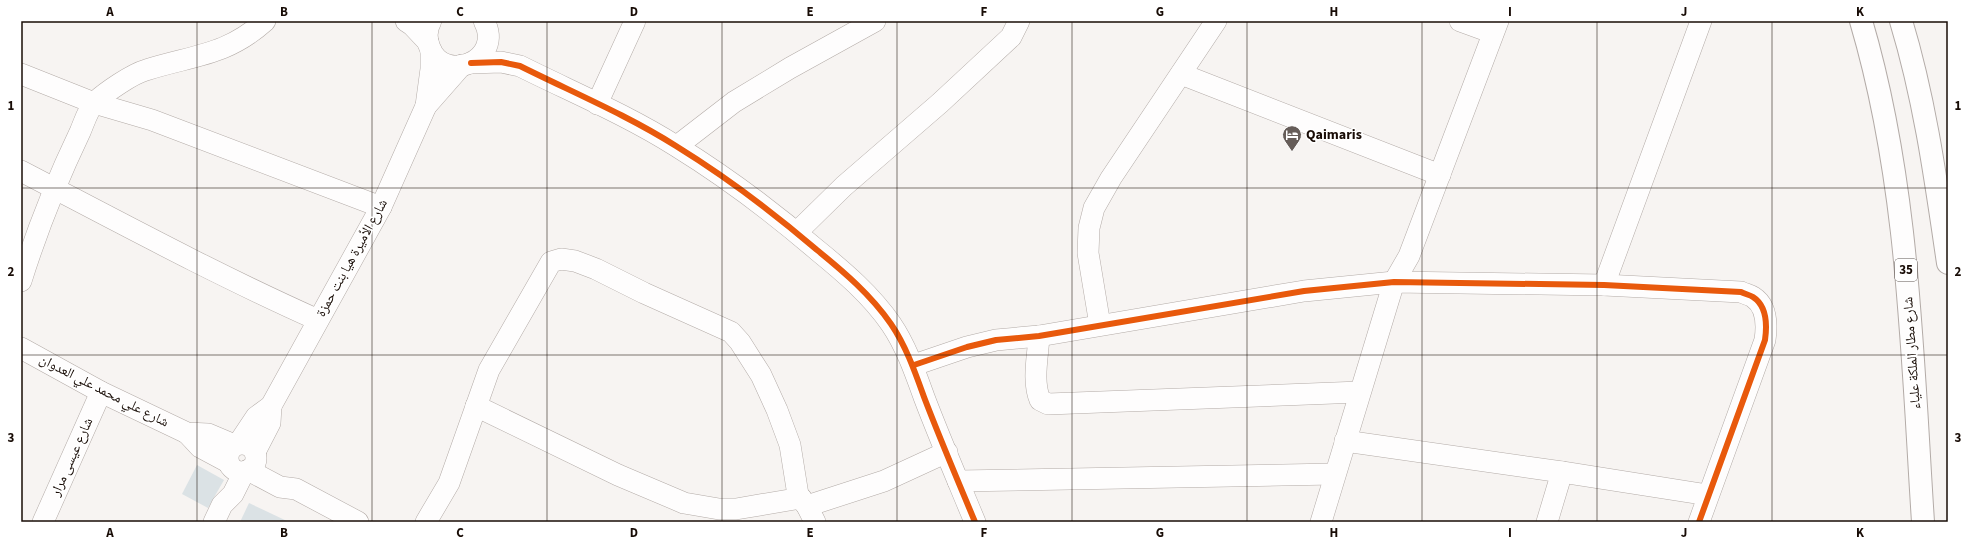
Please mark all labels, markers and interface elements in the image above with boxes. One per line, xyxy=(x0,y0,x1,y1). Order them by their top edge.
text: A xyxy=(105,3,114,21)
text: B xyxy=(280,3,288,21)
text: C xyxy=(456,3,464,21)
text: D xyxy=(630,3,638,21)
text: E xyxy=(806,3,814,21)
text: F xyxy=(981,3,988,21)
text: G xyxy=(1156,3,1164,21)
text: H xyxy=(1330,3,1338,21)
text: I xyxy=(1508,3,1512,21)
text: J xyxy=(1681,3,1687,21)
text: K xyxy=(1856,3,1865,21)
text: 1 xyxy=(8,97,15,115)
text: 1 xyxy=(1955,97,1962,115)
hotel icon: Qaimaris xyxy=(1281,124,1303,152)
place label: Qaimaris xyxy=(1306,125,1362,145)
street label: شارع الأميرة هيا بنت حمزة xyxy=(311,195,393,321)
road number: 35 xyxy=(1895,259,1917,281)
text: 2 xyxy=(8,263,15,281)
text: 2 xyxy=(1955,263,1962,281)
street label: شارع مطار الملكة علياء xyxy=(1898,296,1926,410)
street label: شارع علي محمد علي العدوان xyxy=(36,350,172,433)
street label: شارع عيسى مرار xyxy=(45,415,98,500)
text: 3 xyxy=(8,429,15,447)
text: 3 xyxy=(1955,429,1962,447)
text: A xyxy=(105,524,114,542)
text: B xyxy=(280,524,288,542)
text: C xyxy=(456,524,464,542)
text: D xyxy=(630,524,638,542)
text: E xyxy=(806,524,814,542)
text: F xyxy=(981,524,988,542)
text: G xyxy=(1156,524,1164,542)
text: H xyxy=(1330,524,1338,542)
text: I xyxy=(1508,524,1512,542)
text: J xyxy=(1681,524,1687,542)
text: K xyxy=(1856,524,1865,542)

